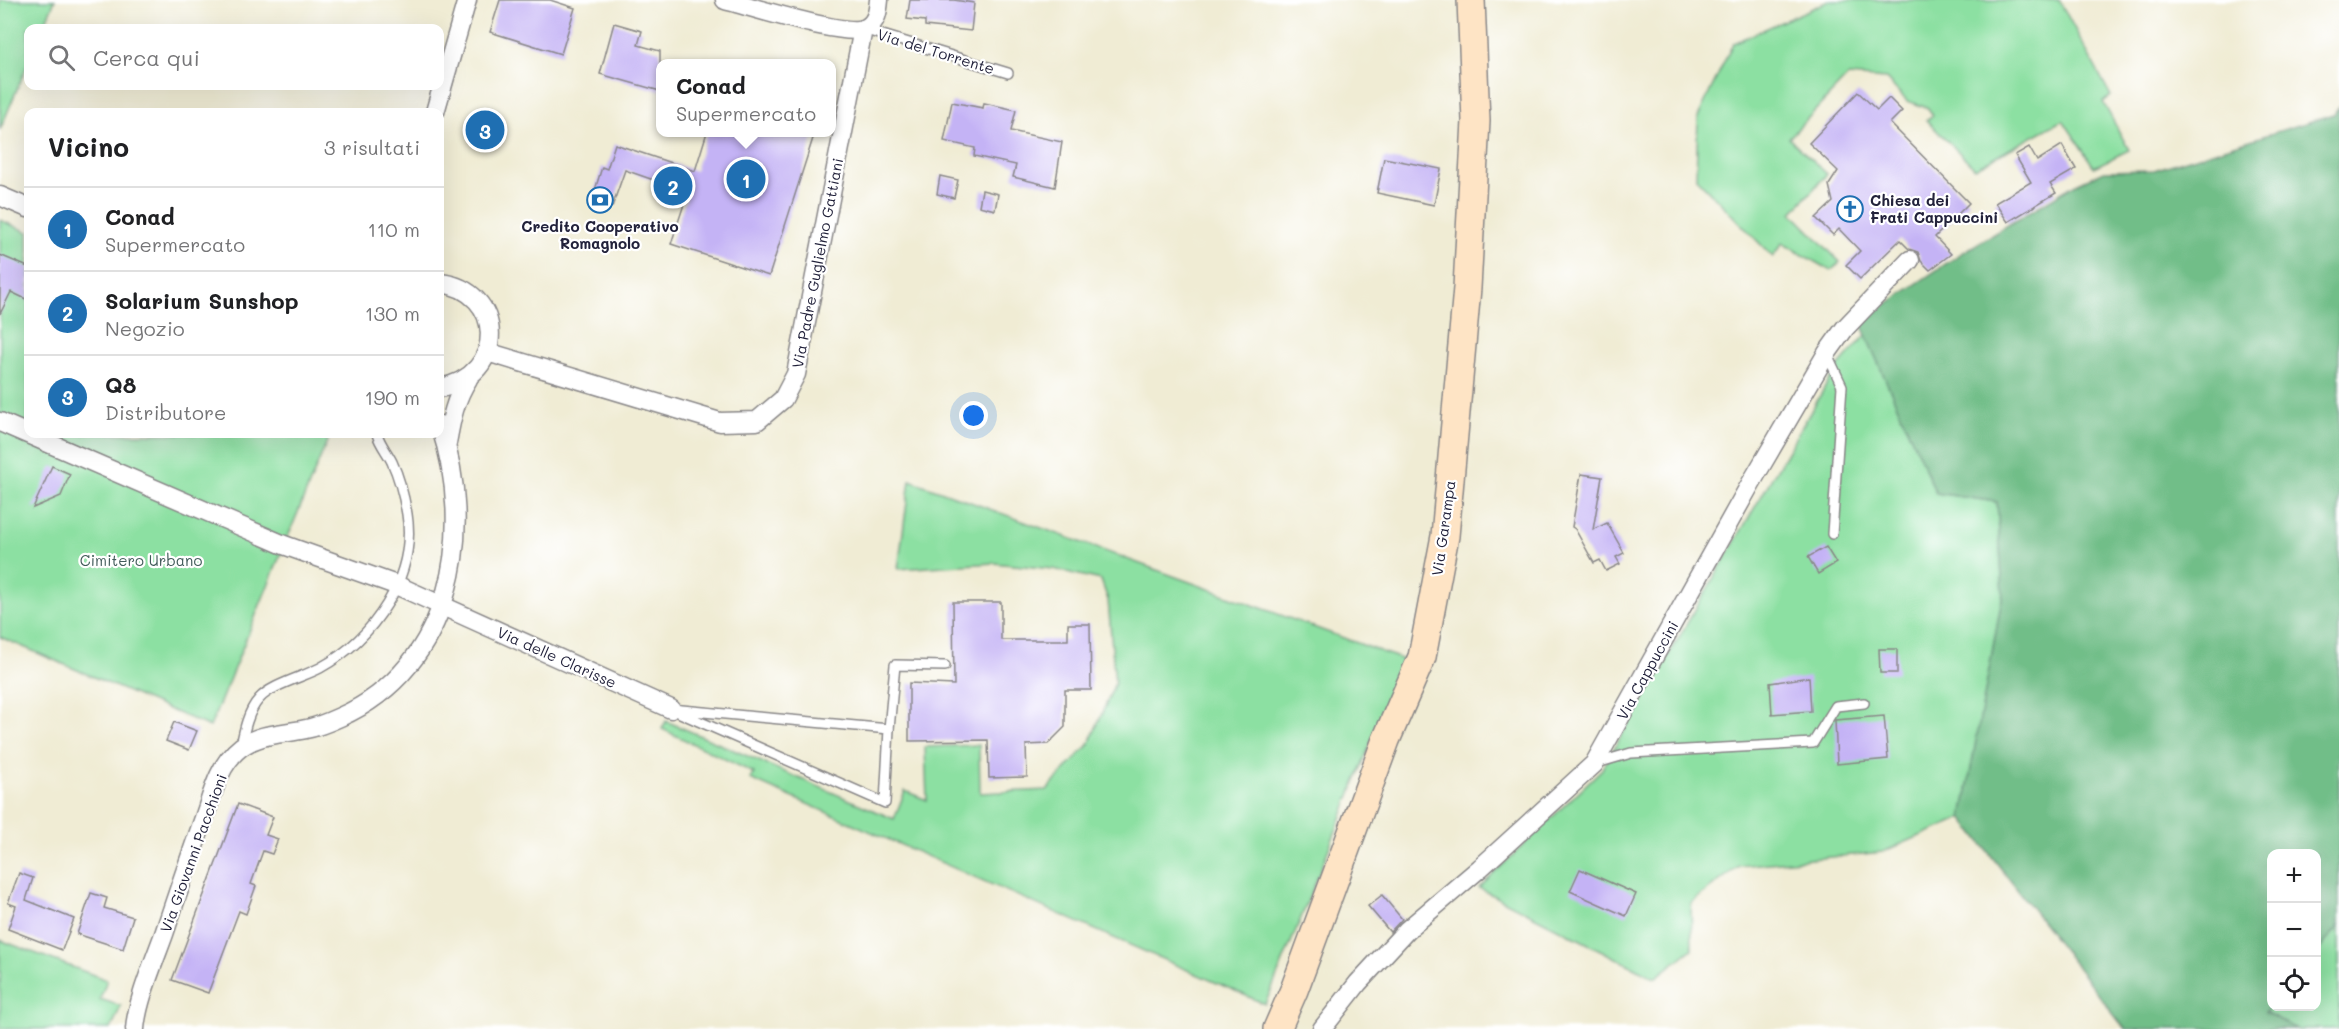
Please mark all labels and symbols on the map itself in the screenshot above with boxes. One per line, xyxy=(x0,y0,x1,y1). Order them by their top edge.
street label: Via del Torrente xyxy=(875,24,997,78)
pin: 3 xyxy=(466,108,504,152)
pin: 1 xyxy=(726,156,766,201)
street label: Via Padre Guglielmo Gattiani xyxy=(787,156,847,370)
pin: 2 xyxy=(654,164,692,208)
bank icon: Credito Cooperativo Romagnolo xyxy=(585,185,615,215)
place label: Chiesa dei Frati Cappuccini xyxy=(1870,190,1998,227)
church icon: Chiesa dei Frati Cappuccini xyxy=(1835,194,1865,224)
place label: Credito Cooperativo Romagnolo xyxy=(521,216,679,253)
your location xyxy=(959,401,988,430)
street label: Via Garampa xyxy=(1426,479,1460,577)
park label: Cimitero Urbano xyxy=(80,550,202,570)
street label: Via Cappuccini xyxy=(1612,617,1682,723)
street label: Via delle Clarisse xyxy=(494,622,620,692)
street label: Via Giovanni Pacchioni xyxy=(155,771,231,935)

